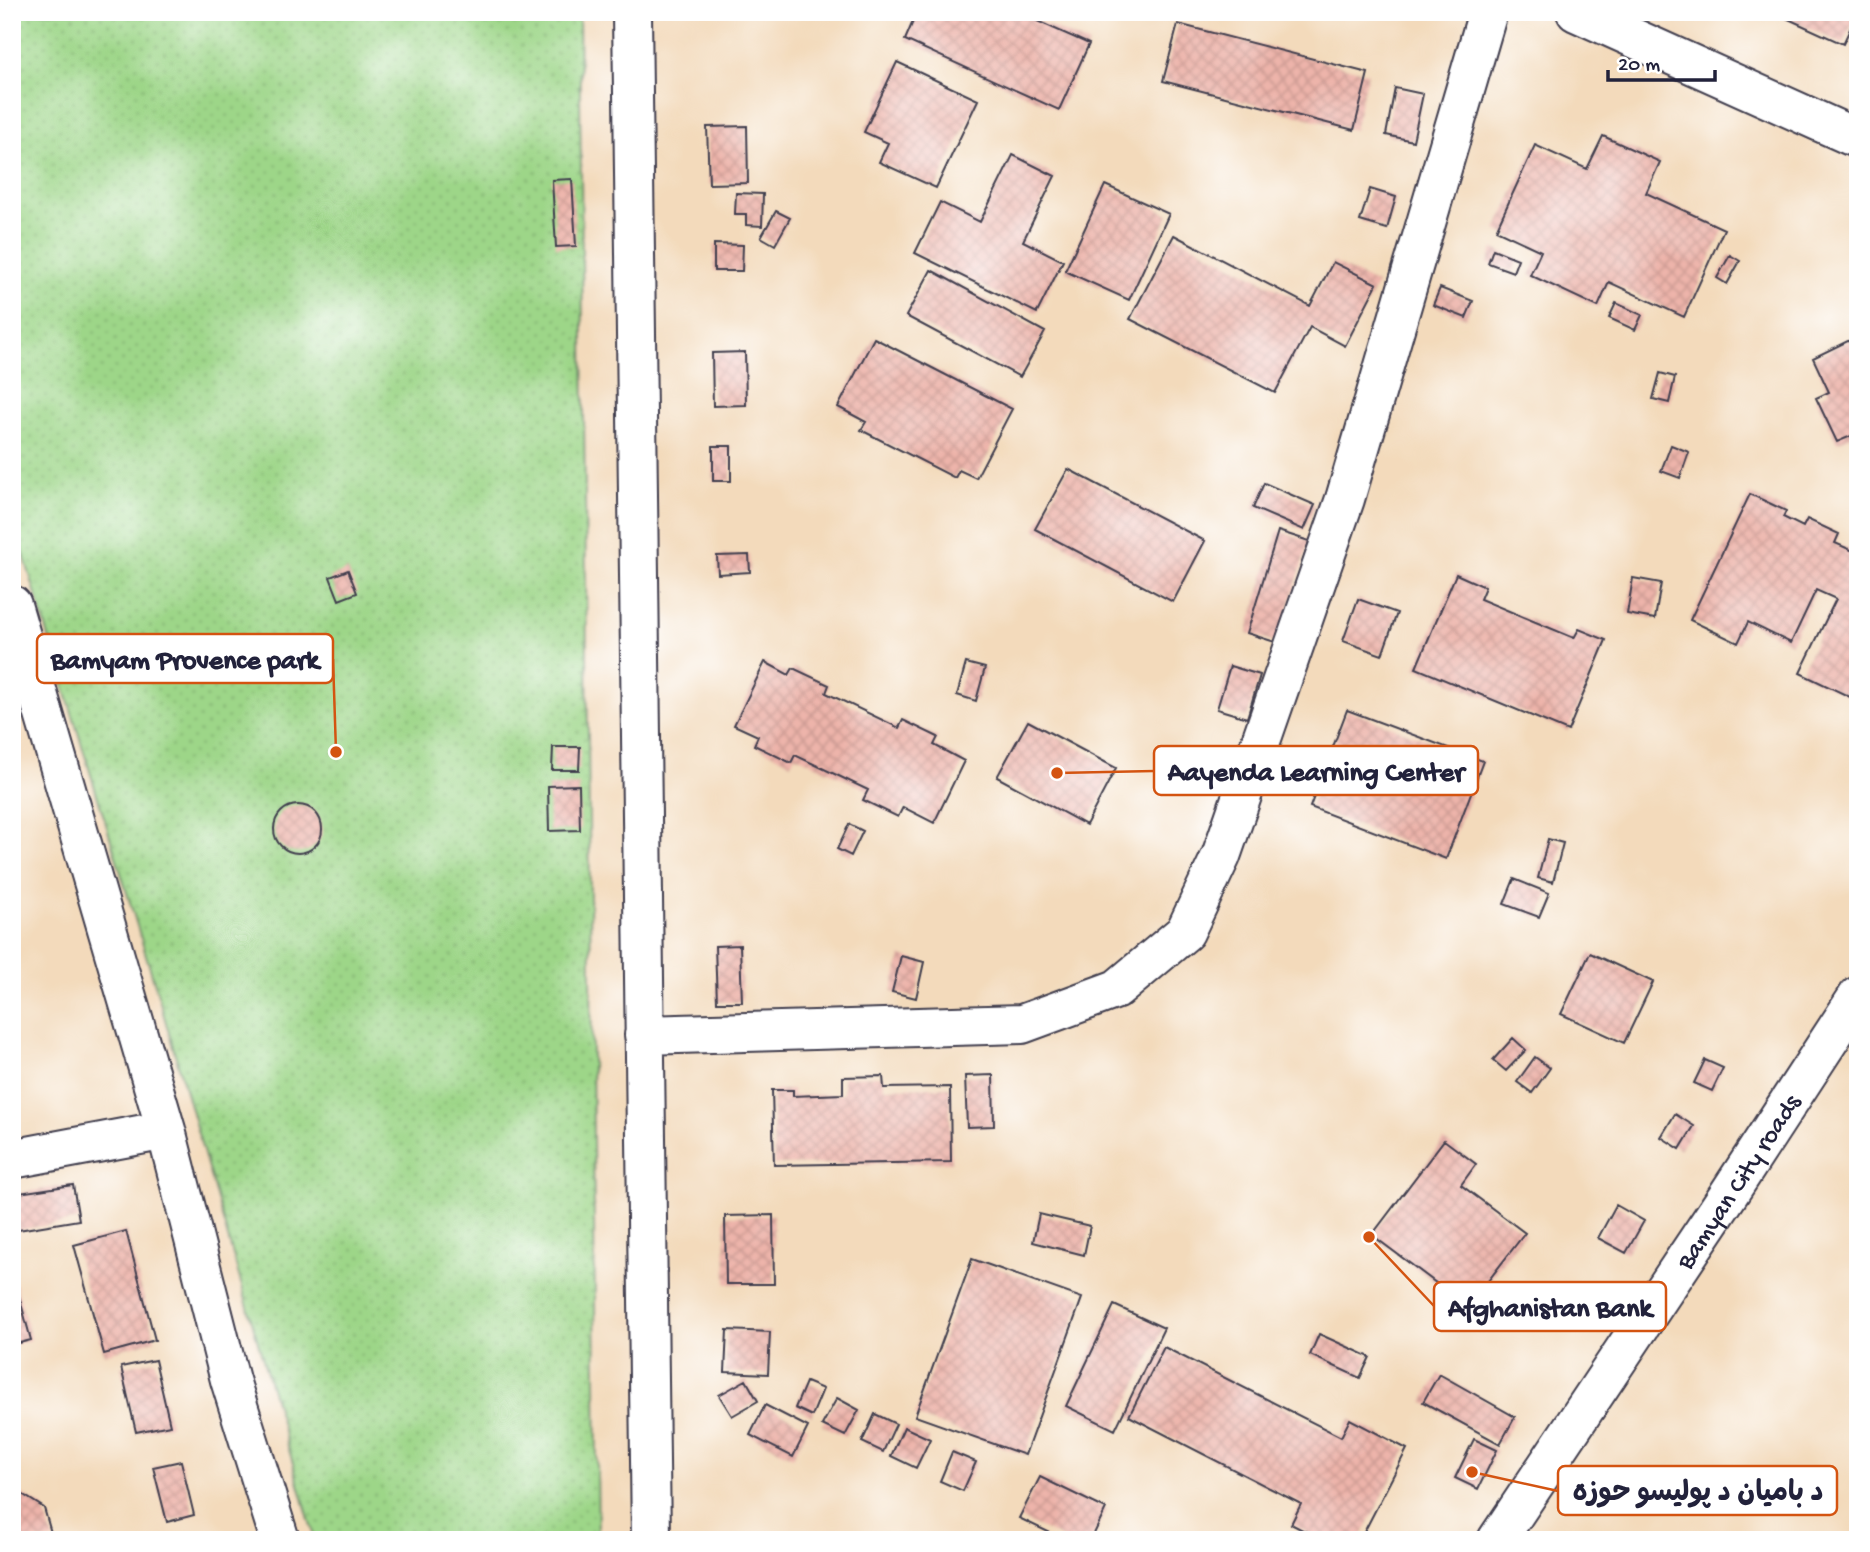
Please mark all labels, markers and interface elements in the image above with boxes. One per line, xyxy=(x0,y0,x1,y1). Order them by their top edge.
scale bar xyxy=(1608,38,1714,82)
text: 20 m xyxy=(1618,54,1660,79)
callout: Bamyam Provence park xyxy=(37,634,333,683)
text: Bamyam Provence park xyxy=(50,646,322,679)
callout: Aayenda Learning Center xyxy=(1154,746,1478,795)
text: Aayenda Learning Center xyxy=(1167,758,1467,791)
street label: Bamyan City roads xyxy=(1671,1089,1810,1277)
callout: Afghanistan Bank xyxy=(1434,1282,1666,1331)
text: Afghanistan Bank xyxy=(1447,1294,1655,1327)
callout: د بامیان د پولیسو حوزه xyxy=(1558,1466,1837,1515)
text: د بامیان د پولیسو حوزه xyxy=(1573,1478,1823,1511)

